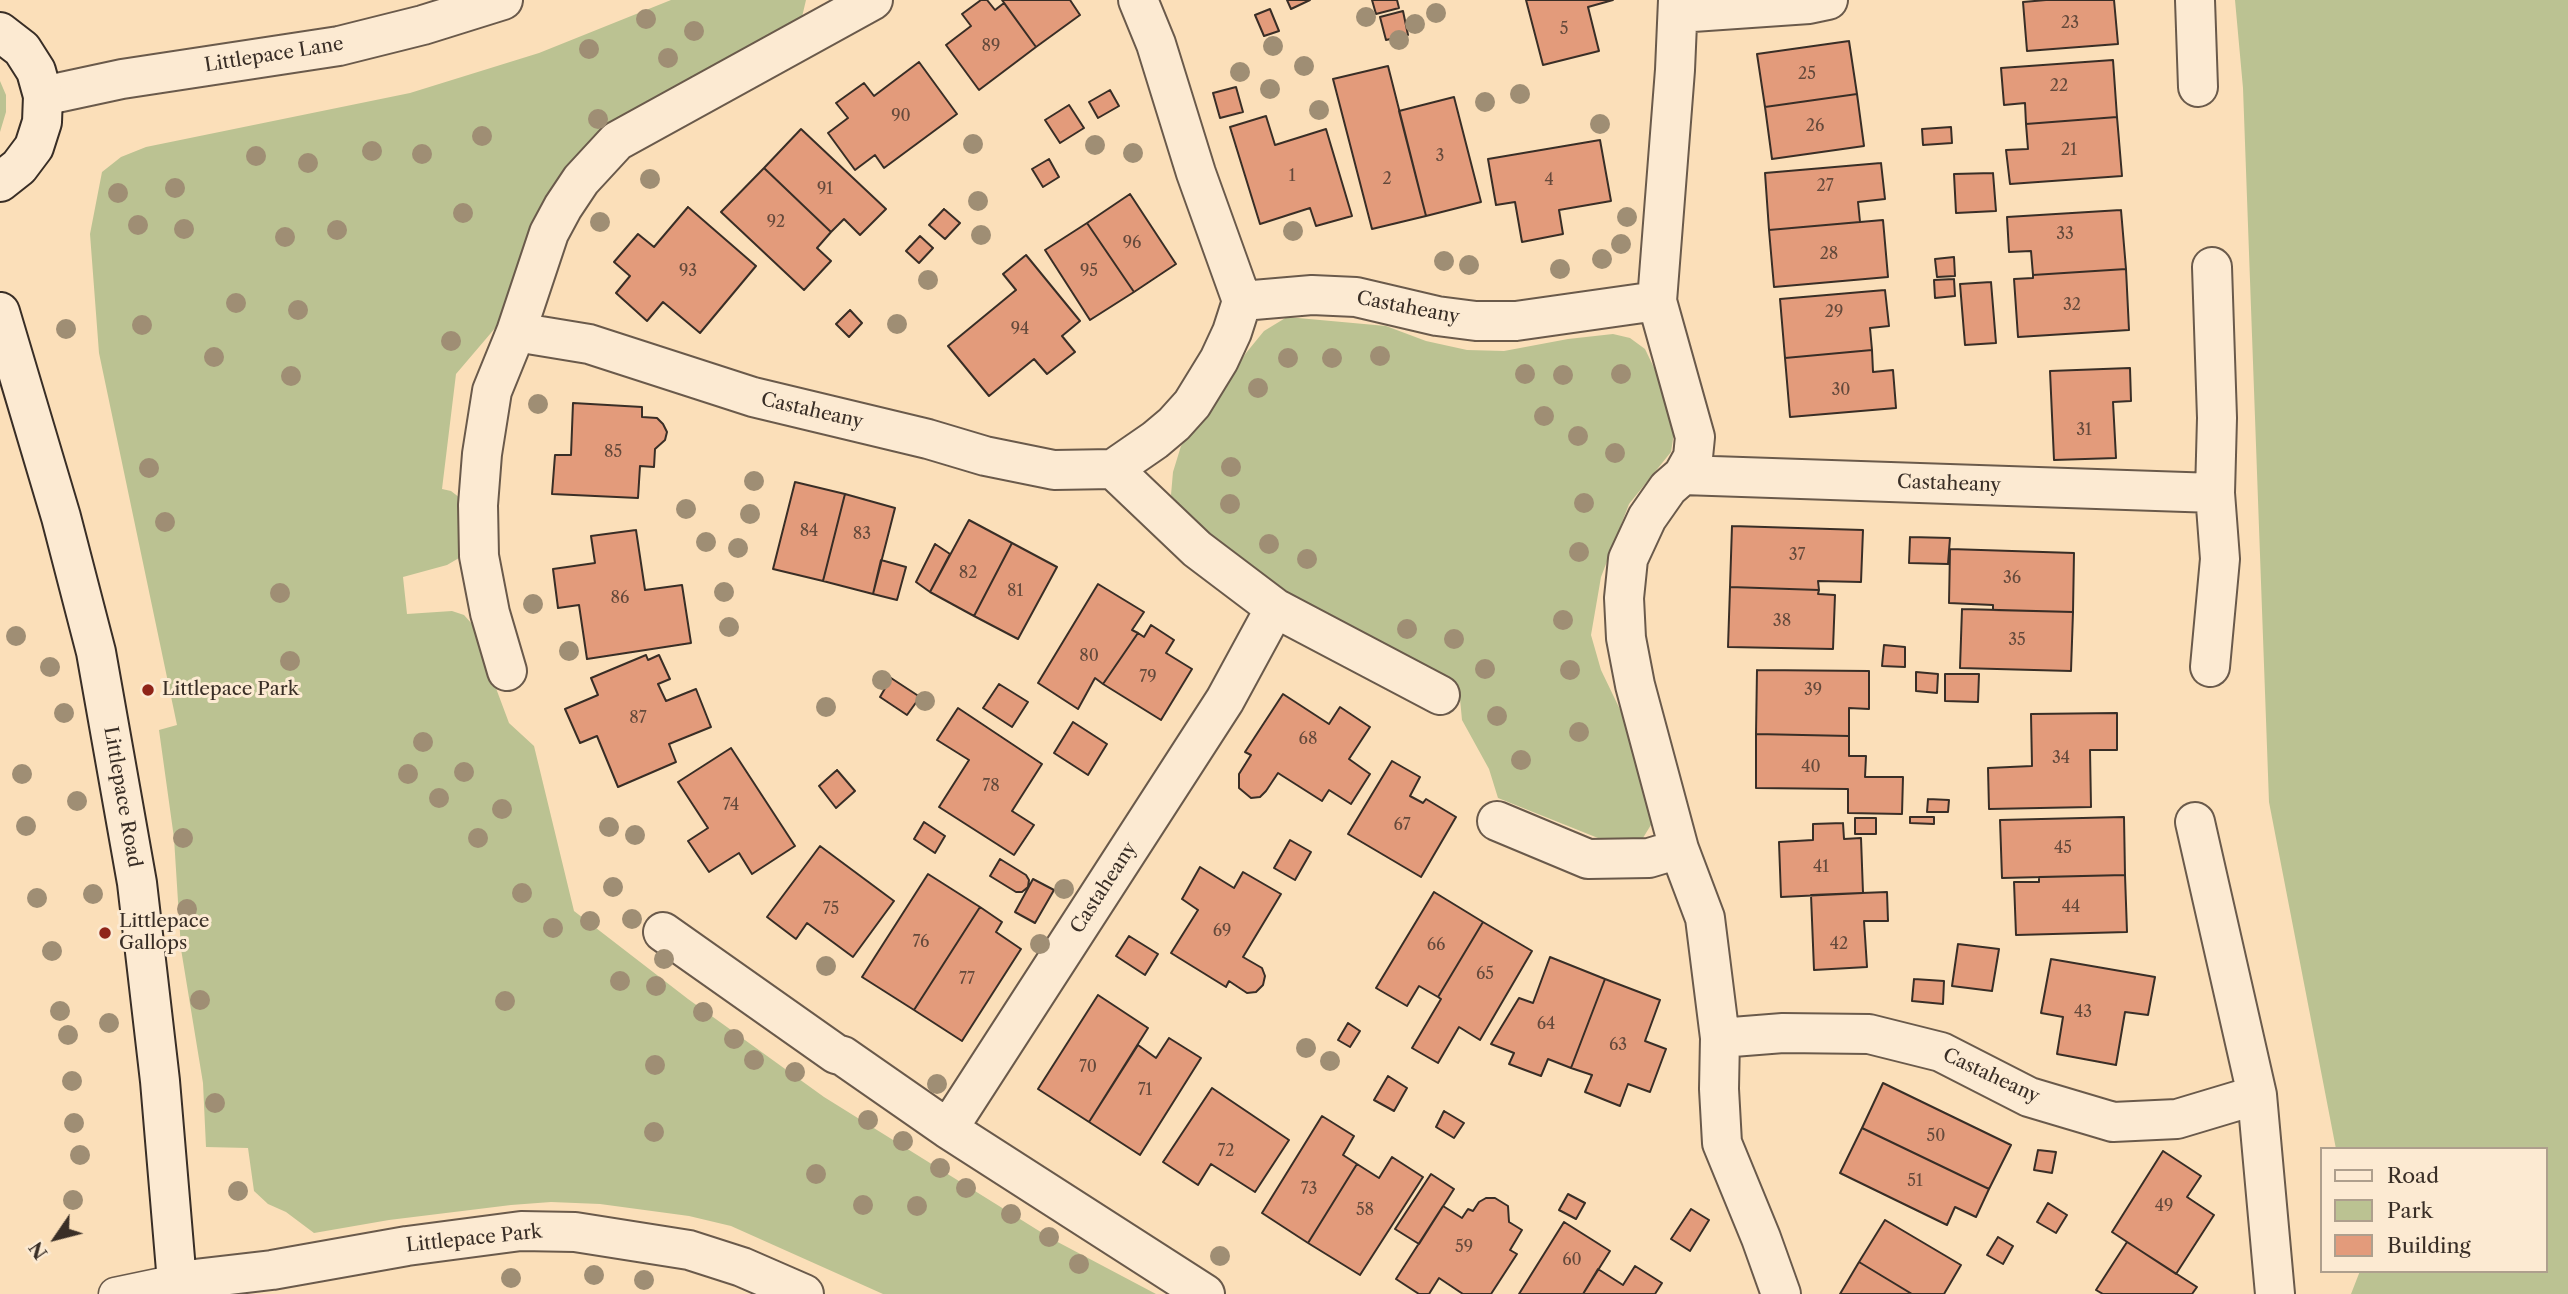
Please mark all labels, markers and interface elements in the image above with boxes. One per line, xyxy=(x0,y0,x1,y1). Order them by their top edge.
house number: 23 xyxy=(2061,13,2079,33)
house number: 5 xyxy=(1560,19,1568,39)
street label: Littlepace Lane xyxy=(203,33,345,77)
house number: 89 xyxy=(982,36,1000,56)
house number: 25 xyxy=(1798,64,1816,84)
house number: 22 xyxy=(2050,76,2068,96)
house number: 90 xyxy=(891,106,911,126)
house number: 26 xyxy=(1806,116,1824,136)
house number: 21 xyxy=(2061,140,2077,160)
house number: 3 xyxy=(1436,146,1444,166)
house number: 1 xyxy=(1289,166,1295,186)
house number: 2 xyxy=(1382,169,1392,189)
house number: 4 xyxy=(1544,170,1554,190)
house number: 27 xyxy=(1816,176,1834,196)
house number: 91 xyxy=(817,179,833,199)
house number: 92 xyxy=(767,212,785,232)
house number: 33 xyxy=(2056,224,2074,244)
house number: 96 xyxy=(1123,233,1141,253)
house number: 28 xyxy=(1820,244,1838,264)
house number: 93 xyxy=(679,261,697,281)
house number: 95 xyxy=(1080,261,1098,281)
street label: Castaheany xyxy=(1355,287,1461,329)
house number: 32 xyxy=(2063,295,2081,315)
house number: 29 xyxy=(1825,302,1843,322)
house number: 94 xyxy=(1011,319,1029,339)
house number: 30 xyxy=(1832,380,1850,400)
street label: Castaheany xyxy=(759,388,865,434)
house number: 31 xyxy=(2076,420,2092,440)
house number: 85 xyxy=(604,442,622,462)
street label: Castaheany xyxy=(1897,471,2001,497)
house number: 84 xyxy=(800,521,818,541)
house number: 83 xyxy=(853,524,871,544)
house number: 37 xyxy=(1789,545,1805,565)
house number: 82 xyxy=(959,563,977,583)
house number: 36 xyxy=(2003,568,2021,588)
house number: 81 xyxy=(1007,581,1023,601)
house number: 86 xyxy=(611,588,629,608)
house number: 38 xyxy=(1773,611,1791,631)
house number: 35 xyxy=(2008,630,2026,650)
house number: 80 xyxy=(1079,646,1099,666)
house number: 79 xyxy=(1139,667,1157,687)
place label: Littlepace Park xyxy=(162,679,299,701)
house number: 39 xyxy=(1804,680,1822,700)
marker: Littlepace Park xyxy=(140,682,156,698)
house number: 87 xyxy=(629,708,647,728)
street label: Littlepace Road xyxy=(98,725,146,869)
house number: 68 xyxy=(1299,729,1317,749)
house number: 34 xyxy=(2052,748,2070,768)
house number: 40 xyxy=(1801,757,1821,777)
house number: 78 xyxy=(982,776,1000,796)
house number: 74 xyxy=(723,795,739,815)
house number: 67 xyxy=(1393,815,1411,835)
street label: Castaheany xyxy=(1066,838,1142,938)
house number: 45 xyxy=(2054,838,2072,858)
house number: 41 xyxy=(1813,857,1829,877)
house number: 44 xyxy=(2062,897,2080,917)
house number: 75 xyxy=(823,899,839,919)
place label: Littlepace Gallops xyxy=(119,911,209,955)
house number: 69 xyxy=(1213,921,1231,941)
marker: Littlepace Gallops xyxy=(97,925,113,941)
house number: 76 xyxy=(913,932,929,952)
house number: 42 xyxy=(1830,934,1848,954)
house number: 66 xyxy=(1427,935,1445,955)
house number: 65 xyxy=(1476,964,1494,984)
house number: 77 xyxy=(959,969,975,989)
house number: 43 xyxy=(2074,1002,2092,1022)
house number: 64 xyxy=(1537,1014,1555,1034)
house number: 63 xyxy=(1609,1035,1627,1055)
street label: Castaheany xyxy=(1939,1044,2043,1108)
house number: 70 xyxy=(1079,1057,1097,1077)
house number: 71 xyxy=(1138,1080,1152,1100)
house number: 50 xyxy=(1927,1126,1945,1146)
house number: 72 xyxy=(1217,1141,1235,1161)
legend xyxy=(2320,1147,2547,1273)
text: Road xyxy=(2387,1163,2439,1188)
house number: 51 xyxy=(1907,1171,1923,1191)
house number: 73 xyxy=(1301,1179,1317,1199)
house number: 49 xyxy=(2155,1196,2173,1216)
text: Park xyxy=(2387,1198,2433,1223)
house number: 58 xyxy=(1356,1200,1374,1220)
north arrow xyxy=(21,1203,91,1273)
street label: Littlepace Park xyxy=(405,1221,543,1257)
text: Building xyxy=(2387,1233,2471,1258)
text: N xyxy=(24,1237,53,1264)
house number: 59 xyxy=(1455,1237,1473,1257)
house number: 60 xyxy=(1562,1250,1582,1270)

